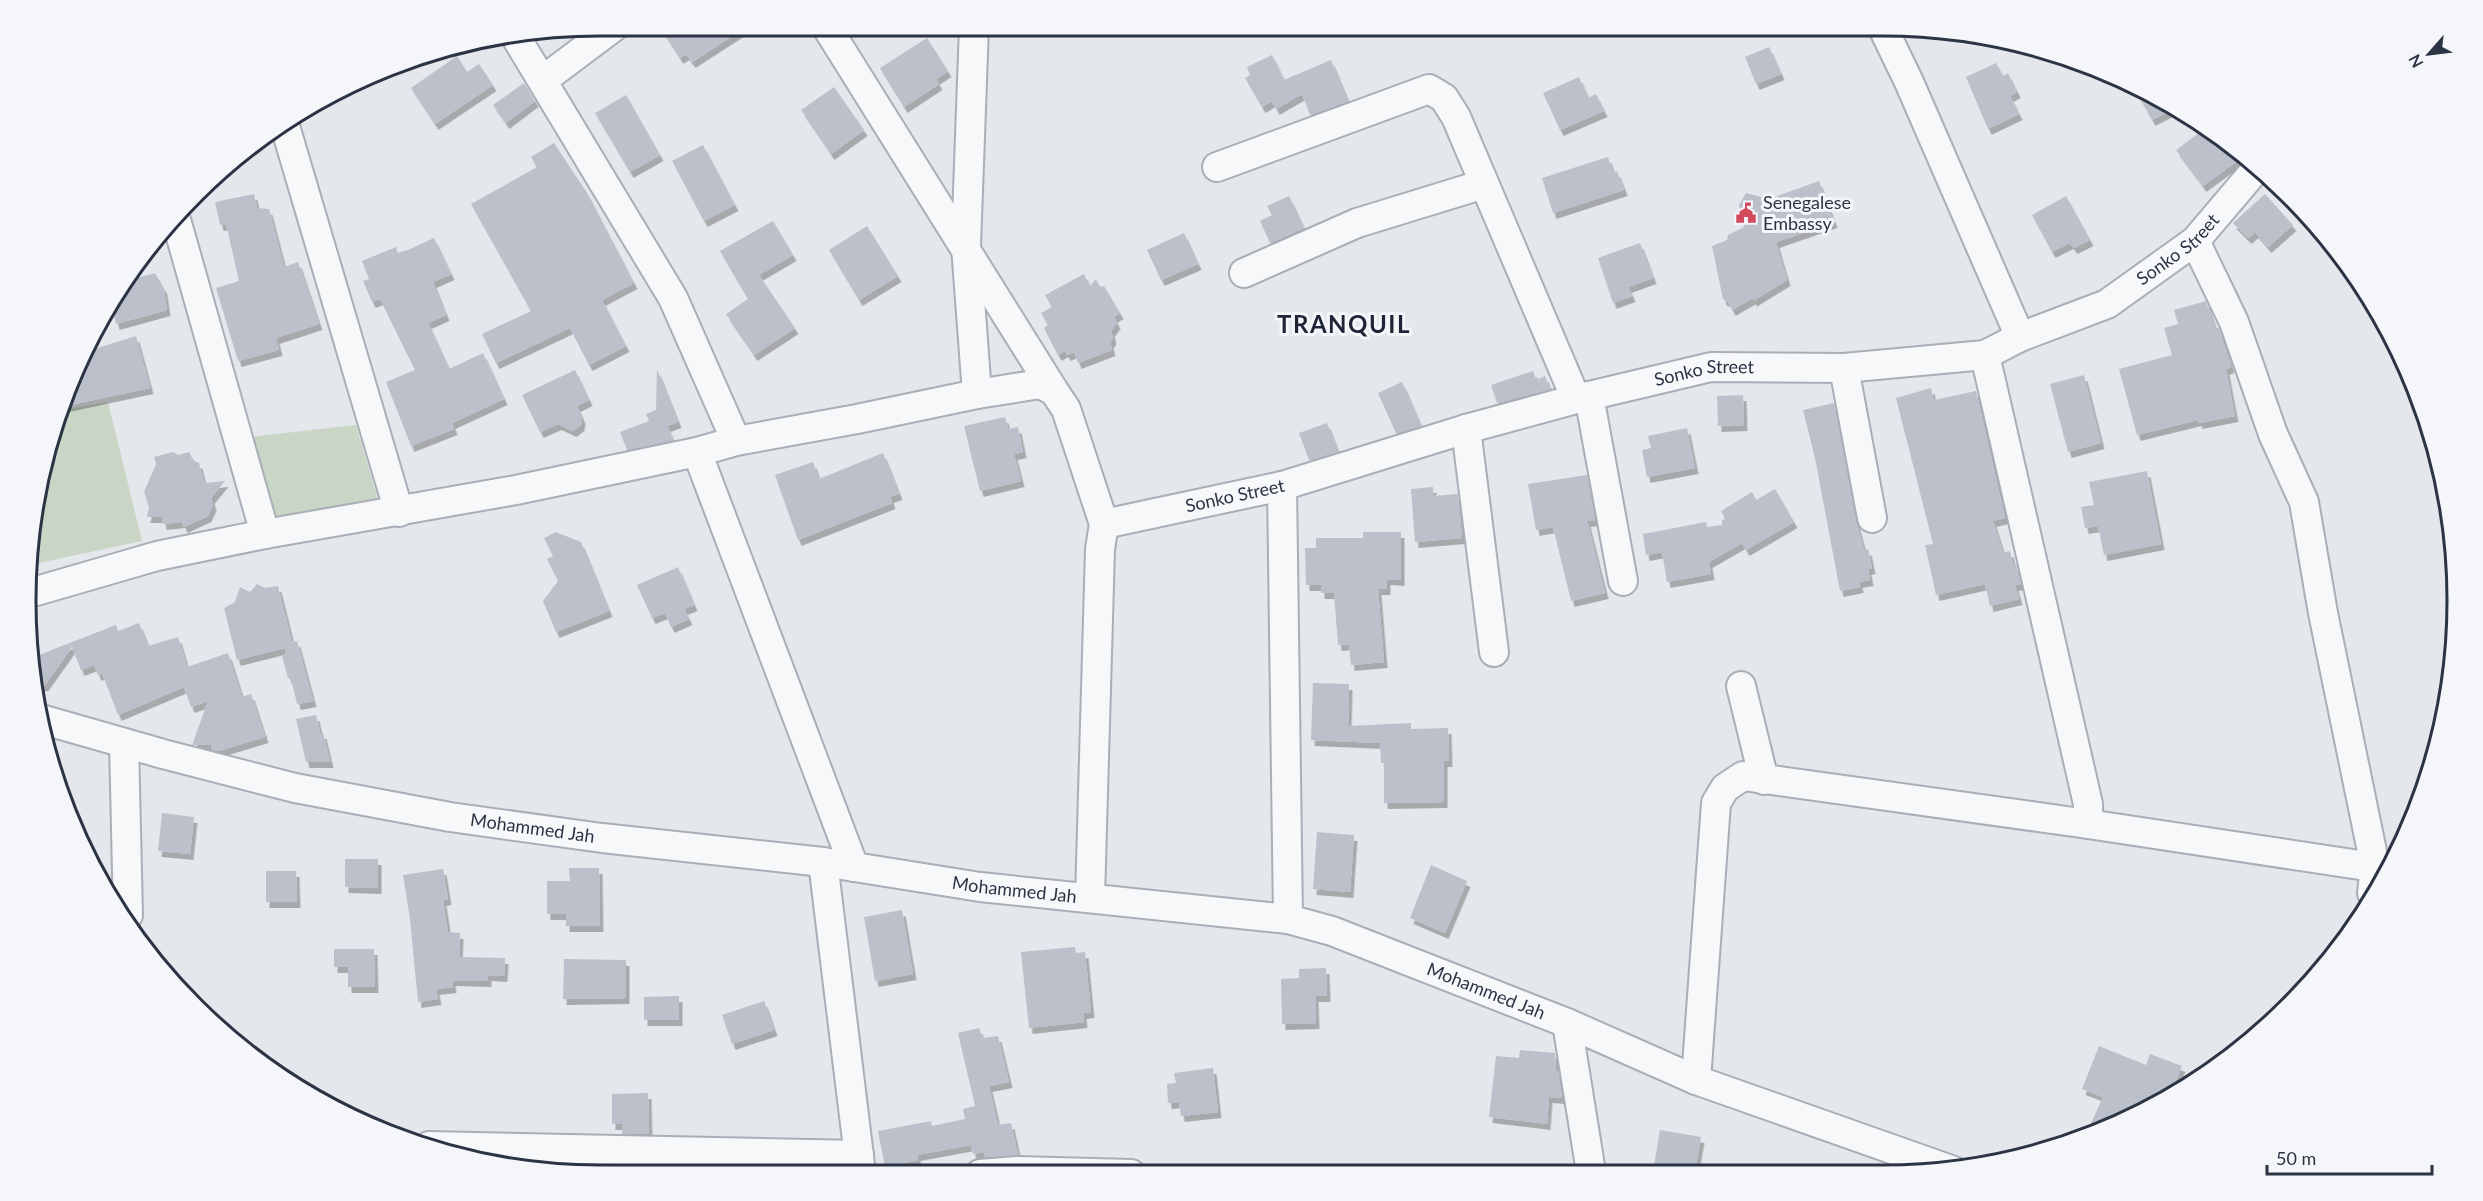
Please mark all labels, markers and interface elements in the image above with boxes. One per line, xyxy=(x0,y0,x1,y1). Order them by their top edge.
north arrow xyxy=(2399,24,2459,84)
text: N xyxy=(2404,51,2427,71)
place label: Senegalese Embassy xyxy=(1763,191,1851,234)
public building icon: Senegalese Embassy xyxy=(1734,201,1758,225)
street label: Sonko Street xyxy=(2132,209,2224,289)
district label: TRANQUIL xyxy=(1277,309,1411,338)
street label: Sonko Street xyxy=(1652,355,1755,390)
street label: Sonko Street xyxy=(1183,474,1287,516)
street label: Mohammed Jah xyxy=(469,808,596,847)
street label: Mohammed Jah xyxy=(951,871,1078,907)
street label: Mohammed Jah xyxy=(1424,957,1549,1023)
scale bar xyxy=(2267,1138,2432,1176)
text: 50 m xyxy=(2276,1147,2316,1169)

